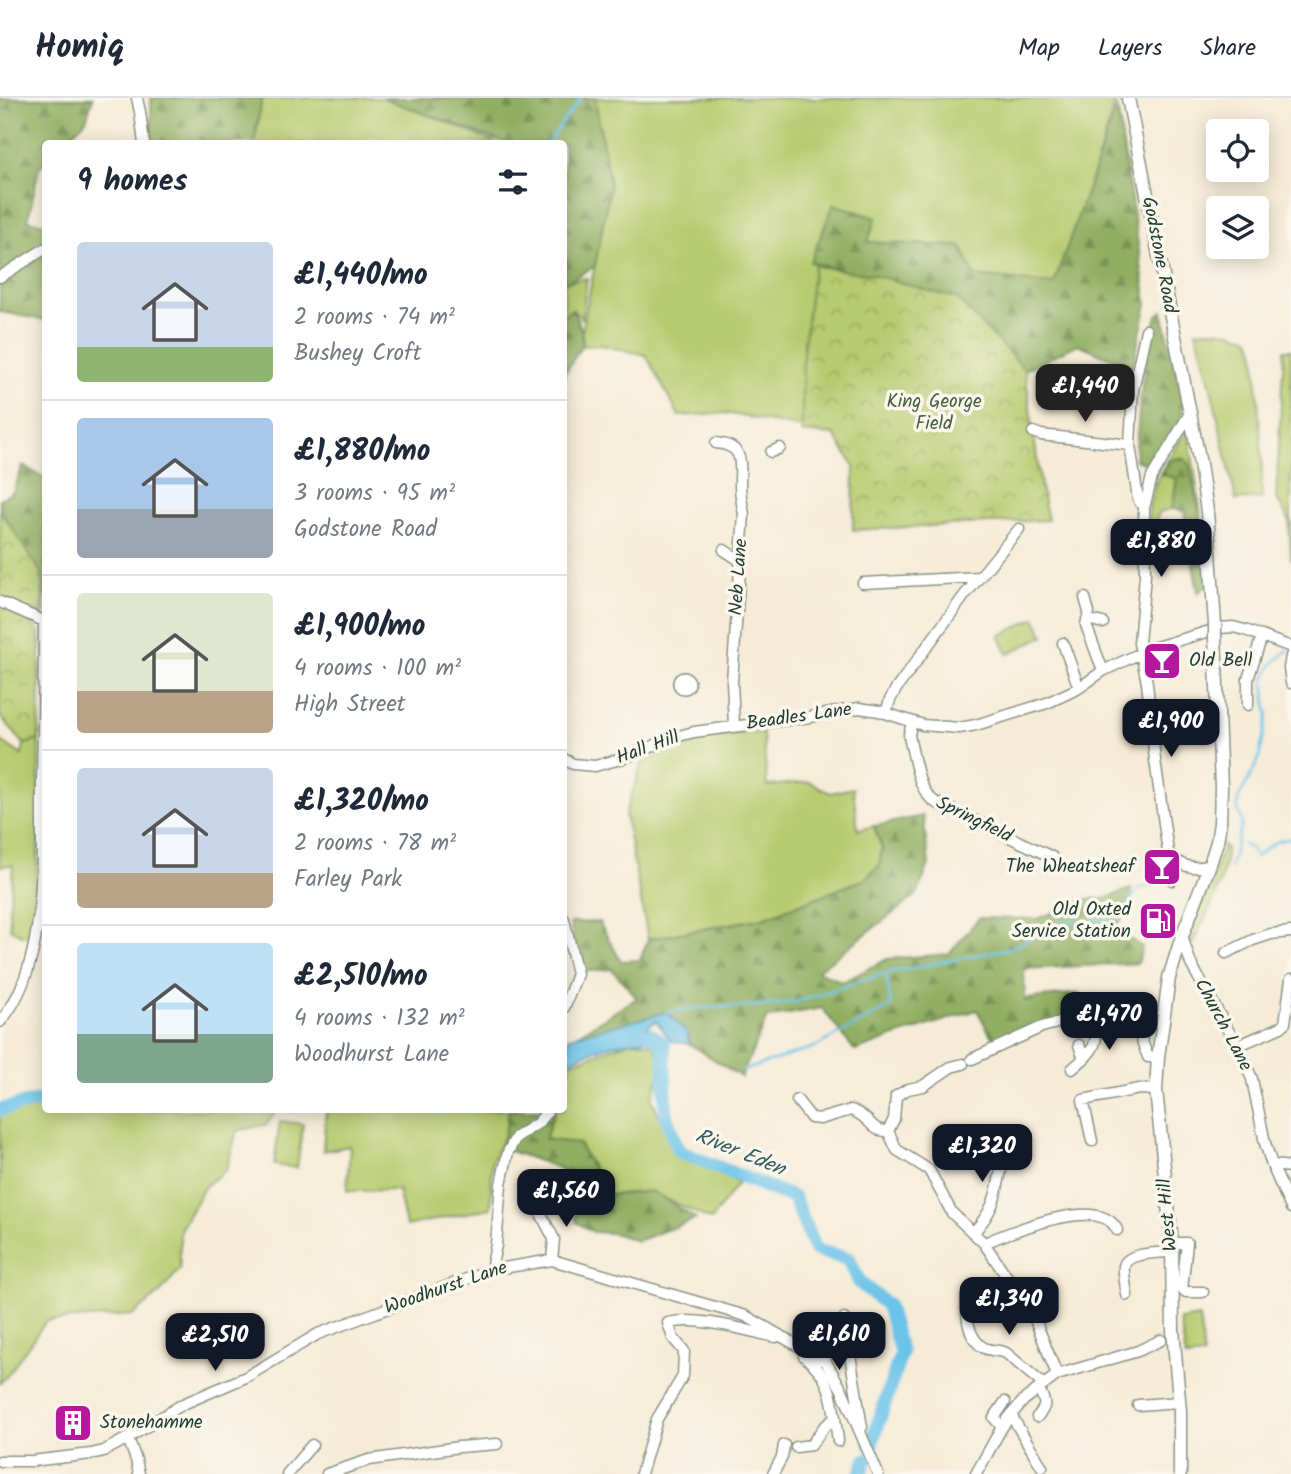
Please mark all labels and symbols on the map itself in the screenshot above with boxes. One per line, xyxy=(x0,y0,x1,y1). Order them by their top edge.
street label: Godstone Road xyxy=(1133,194,1185,316)
pin: £1,440 xyxy=(1028,364,1142,424)
park label: King George Field xyxy=(886,387,982,439)
pin: £1,880 xyxy=(1104,519,1218,579)
street label: Neb Lane xyxy=(721,537,757,616)
bar icon: Old Bell xyxy=(1141,640,1183,682)
place label: Old Bell xyxy=(1189,646,1253,676)
street label: Beadles Lane xyxy=(744,695,854,739)
pin: £1,900 xyxy=(1114,700,1228,759)
street label: Hall Hill xyxy=(612,723,684,773)
street label: Springfield xyxy=(931,789,1018,852)
bar icon: The Wheatsheaf xyxy=(1141,846,1183,888)
place label: The Wheatsheaf xyxy=(1006,852,1137,882)
place label: Old Oxted Service Station xyxy=(1012,895,1132,947)
fuel station icon: Old Oxted Service Station xyxy=(1137,900,1179,942)
street label: Church Lane xyxy=(1186,973,1260,1077)
pin: £1,470 xyxy=(1052,992,1166,1052)
water label: River Eden xyxy=(690,1120,792,1187)
pin: £1,320 xyxy=(925,1124,1039,1184)
pin: £1,560 xyxy=(509,1170,623,1229)
street label: West Hill xyxy=(1150,1177,1186,1253)
street label: Woodhurst Lane xyxy=(381,1253,512,1323)
pin: £1,340 xyxy=(952,1278,1066,1337)
pin: £1,610 xyxy=(782,1312,896,1372)
pin: £2,510 xyxy=(158,1314,272,1373)
building icon: Stonehamme xyxy=(52,1402,94,1444)
place label: Stonehamme xyxy=(100,1408,203,1438)

